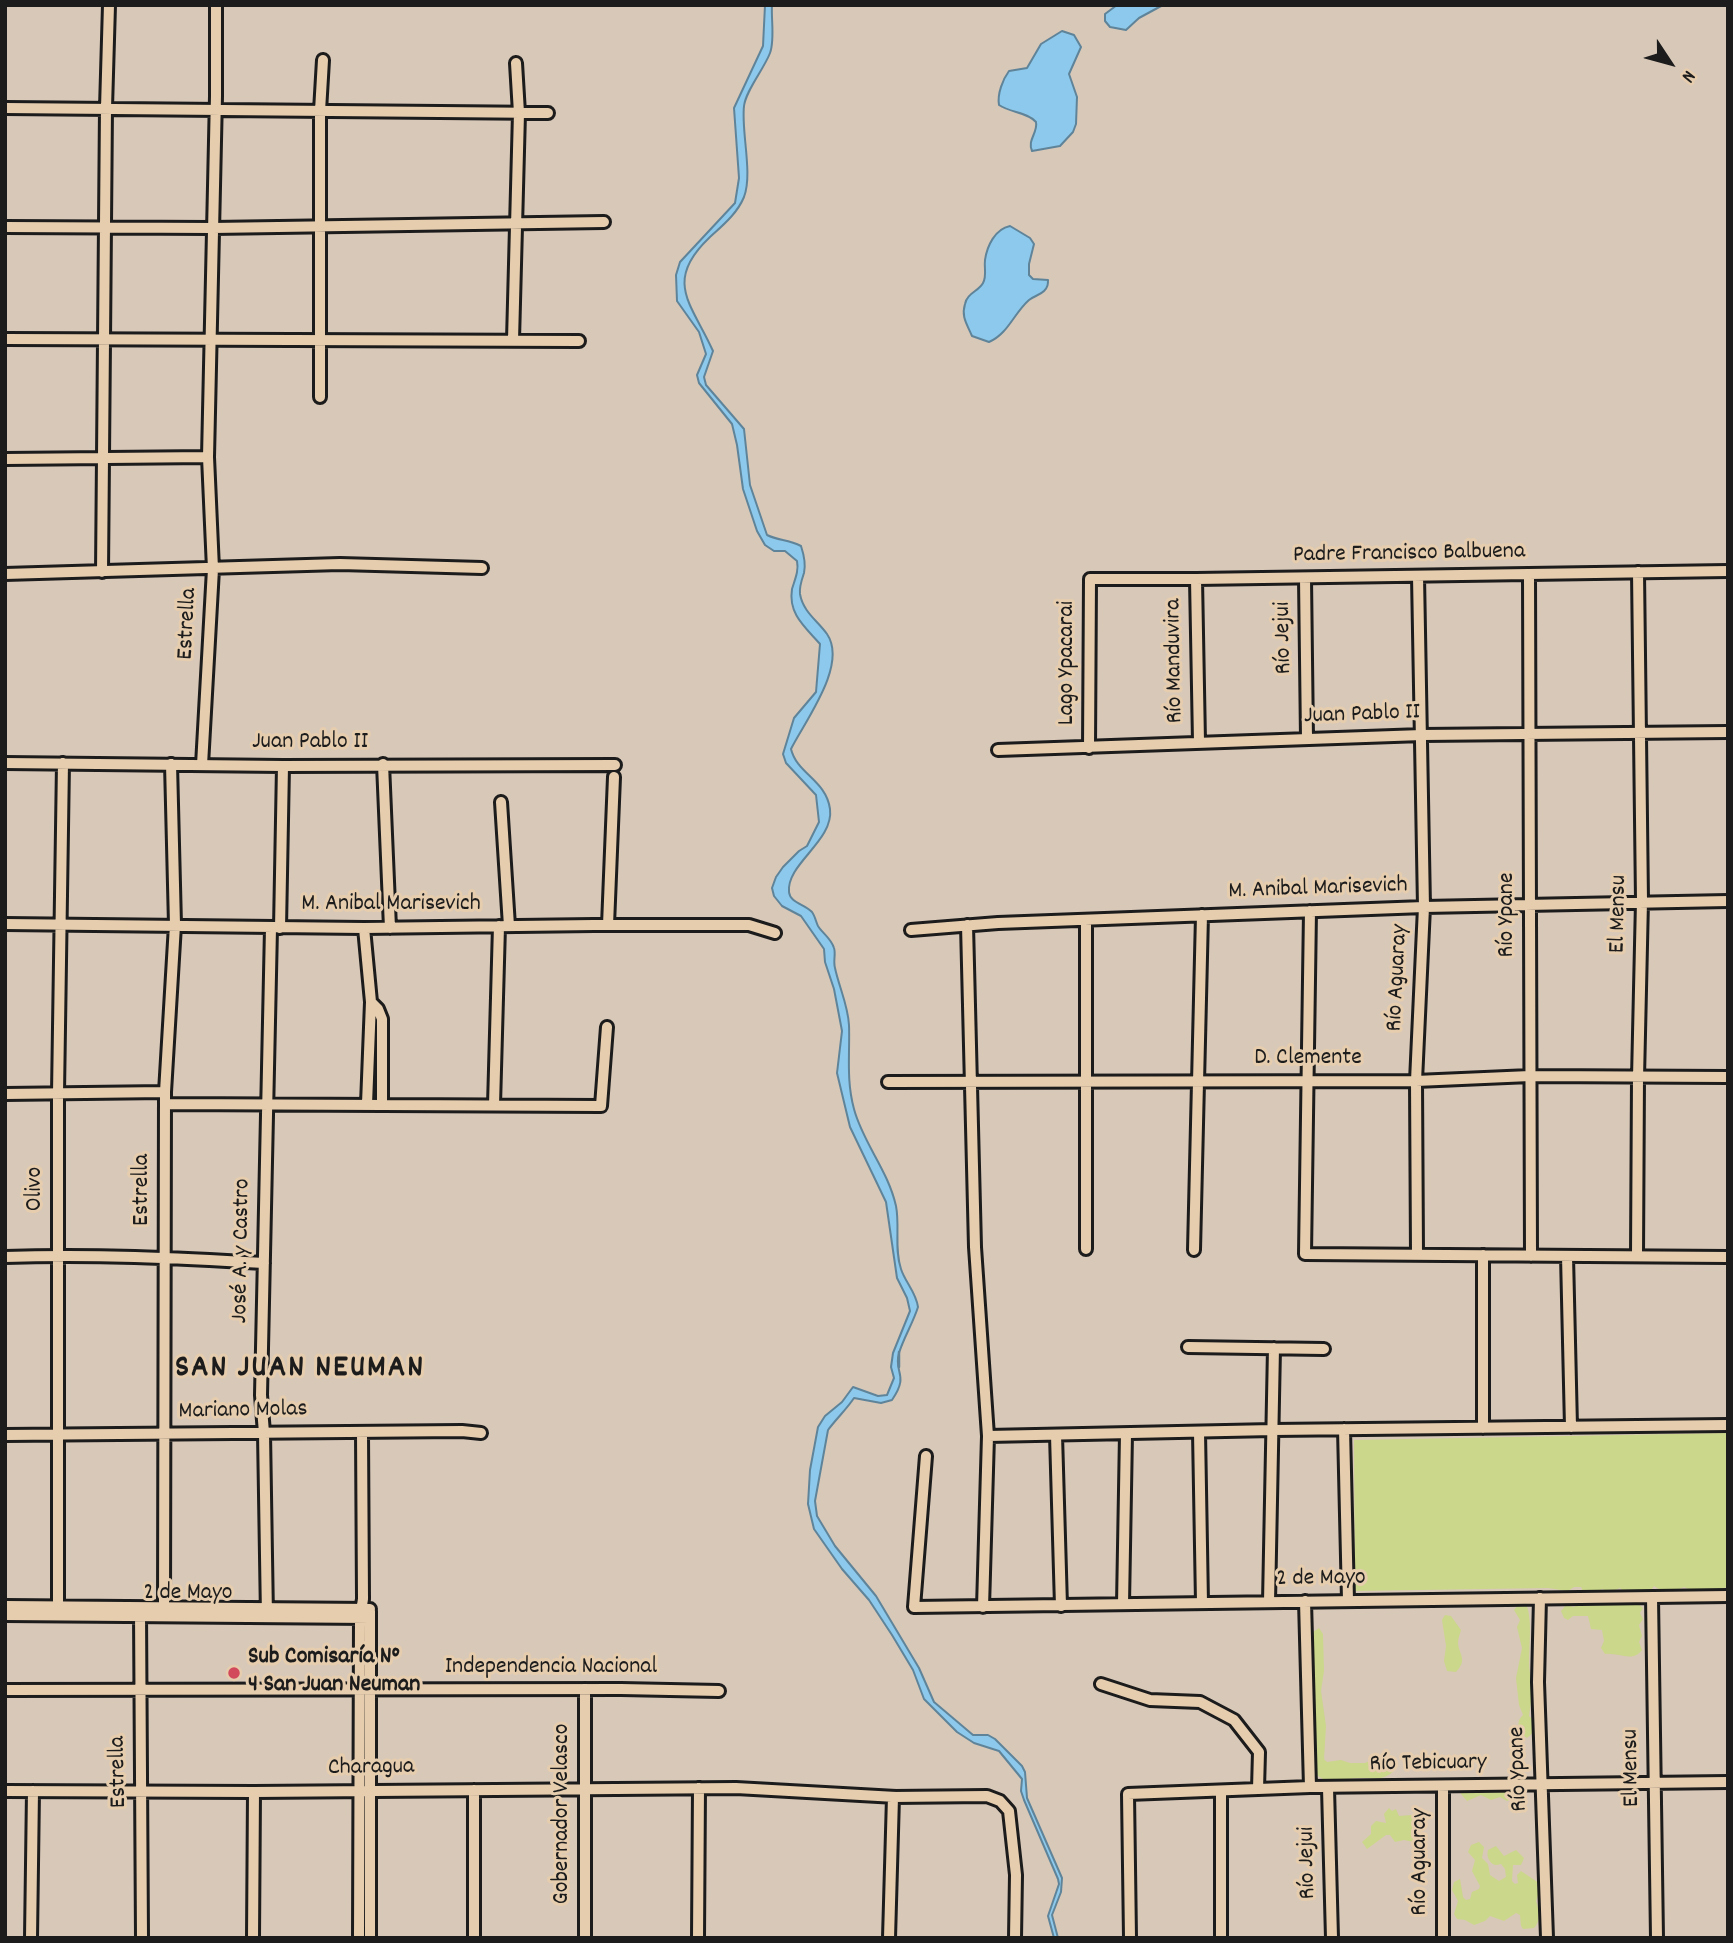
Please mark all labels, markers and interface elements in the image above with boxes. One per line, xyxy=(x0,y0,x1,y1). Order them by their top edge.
north arrow xyxy=(1635,28,1705,98)
text: N xyxy=(1674,64,1701,87)
street label: Padre Francisco Balbuena xyxy=(1293,539,1525,571)
street label: Estrella xyxy=(173,587,205,661)
street label: Río Manduvira xyxy=(1161,598,1191,724)
street label: Lago Ypacarai xyxy=(1055,601,1083,725)
street label: Río Jejui xyxy=(1270,601,1300,675)
street label: Juan Pablo II xyxy=(1303,700,1421,732)
street label: Juan Pablo II xyxy=(252,730,368,758)
street label: M. Anibal Marisevich xyxy=(1228,872,1408,908)
street label: Río Ypane xyxy=(1495,872,1523,958)
street label: El Mensu xyxy=(1605,875,1635,953)
street label: M. Anibal Marisevich xyxy=(301,892,481,920)
street label: Río Aguaray xyxy=(1382,924,1416,1032)
street label: D. Clemente xyxy=(1254,1046,1362,1074)
street label: Estrella xyxy=(130,1154,158,1226)
street label: Olivo xyxy=(23,1167,51,1211)
street label: José A. y Castro xyxy=(227,1178,259,1324)
district label: SAN JUAN NEUMAN xyxy=(177,1352,423,1390)
street label: Mariano Molas xyxy=(178,1396,308,1428)
street label: 2 de Mayo xyxy=(1276,1565,1366,1595)
street label: 2 de Mayo xyxy=(143,1581,233,1609)
place label: Sub Comisaría N° 4 San Juan Neuman xyxy=(248,1645,420,1701)
street label: Independencia Nacional xyxy=(445,1655,657,1683)
marker: Sub Comisaría N° 4 San Juan Neuman xyxy=(226,1665,242,1681)
street label: Gobernador Velasco xyxy=(550,1724,578,1904)
street label: Río Ypane xyxy=(1504,1726,1536,1812)
street label: El Mensu xyxy=(1618,1729,1648,1807)
street label: Estrella xyxy=(105,1736,135,1808)
street label: Río Tebicuary xyxy=(1369,1750,1487,1780)
street label: Charagua xyxy=(328,1754,414,1784)
street label: Río Aguaray xyxy=(1408,1808,1436,1916)
street label: Río Jejui xyxy=(1294,1826,1324,1900)

